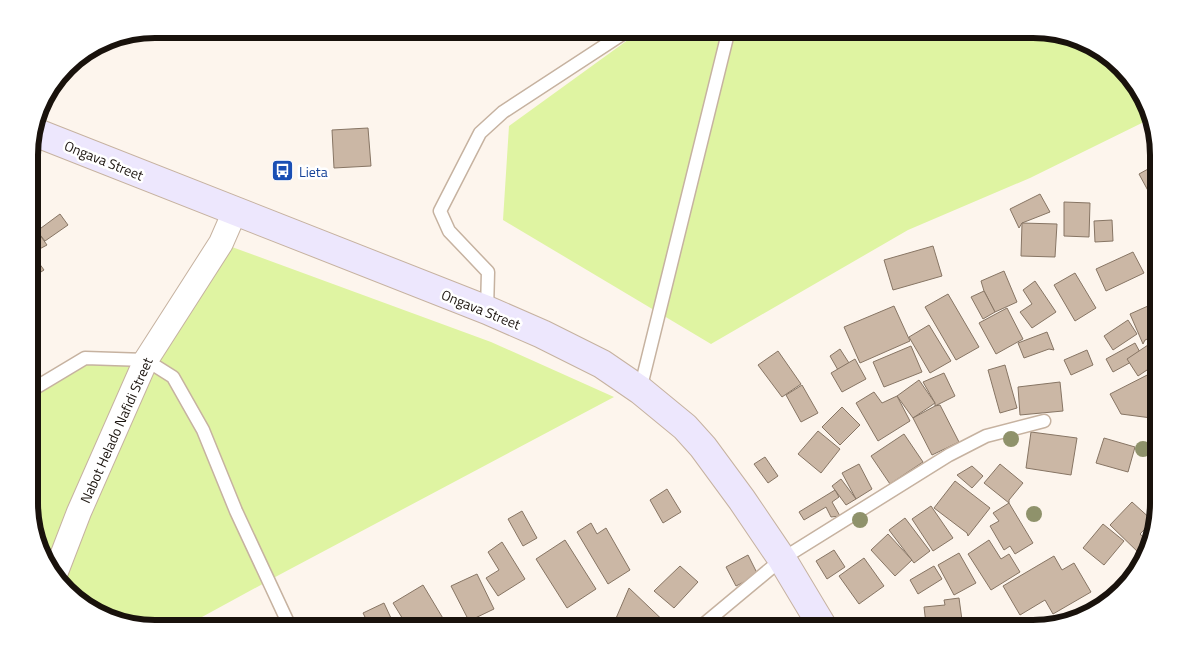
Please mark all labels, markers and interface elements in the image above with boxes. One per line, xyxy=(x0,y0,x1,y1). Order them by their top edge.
street label: Ongava Street xyxy=(61,135,147,185)
bus stop icon: Lieta xyxy=(271,159,295,183)
place label: Lieta xyxy=(299,161,328,182)
street label: Ongava Street xyxy=(438,284,524,334)
street label: Nabot Helado Nafidi Street xyxy=(74,354,158,506)

